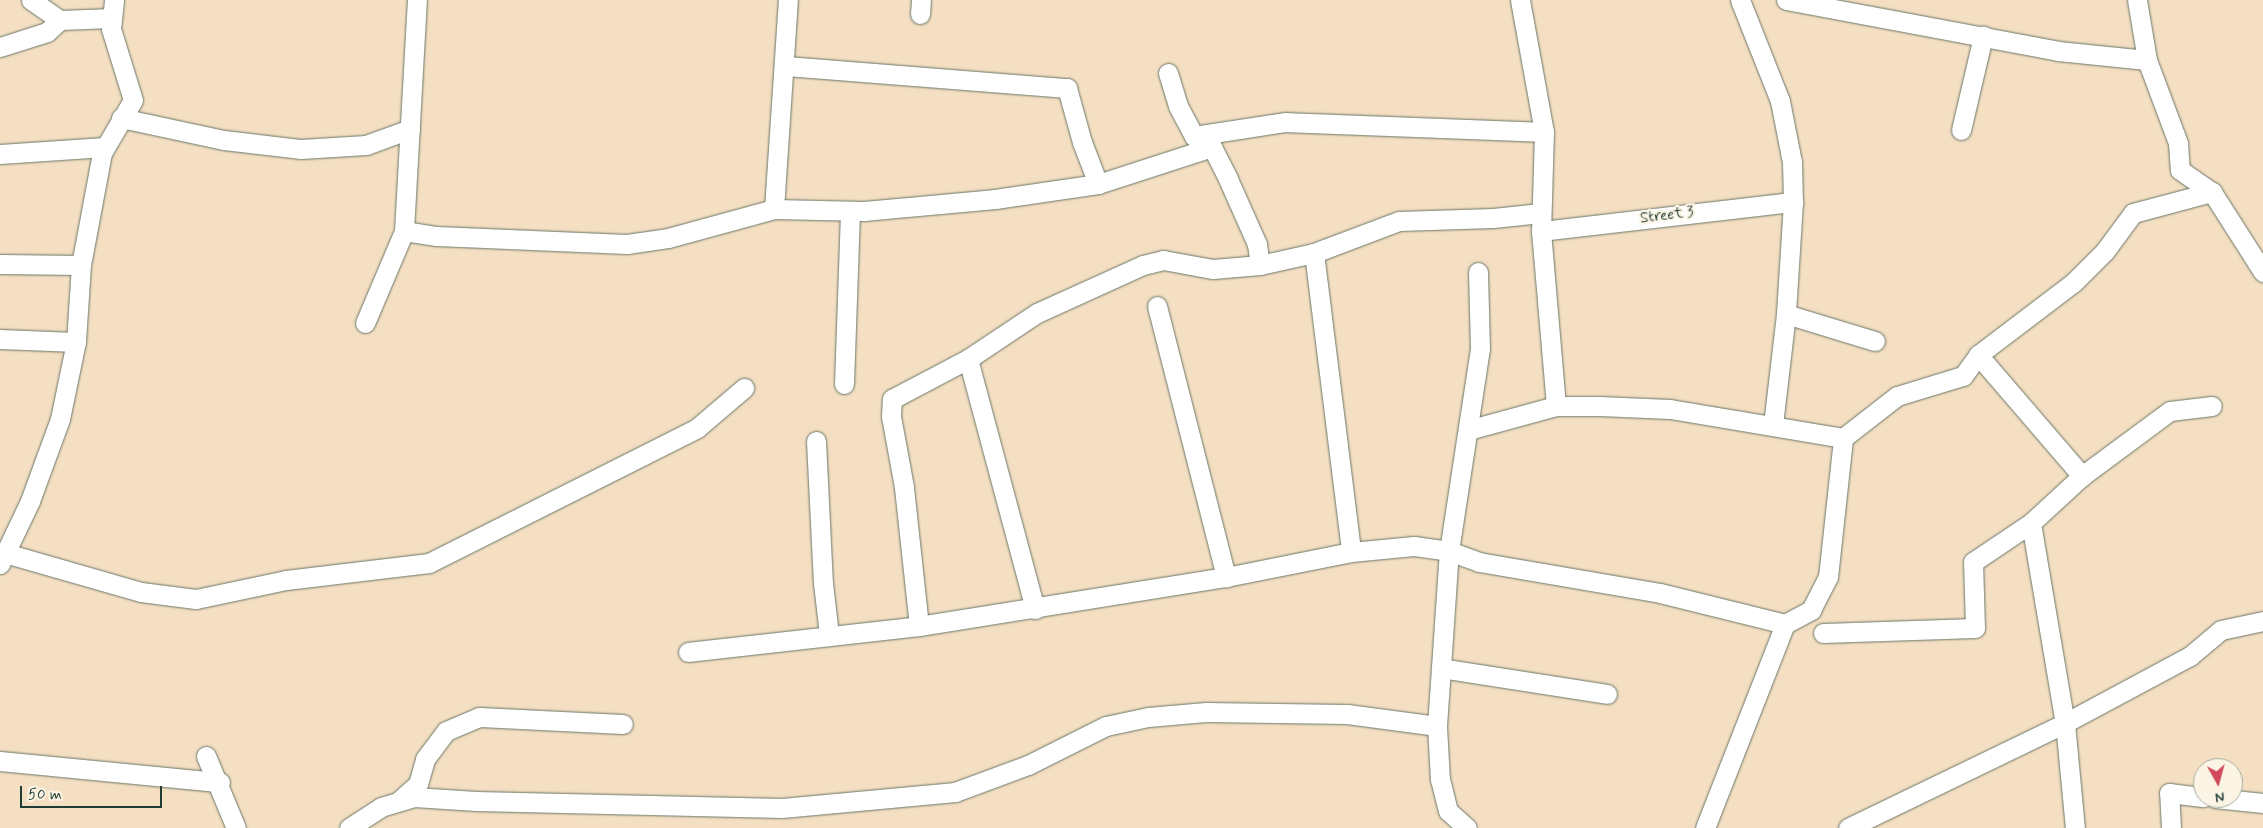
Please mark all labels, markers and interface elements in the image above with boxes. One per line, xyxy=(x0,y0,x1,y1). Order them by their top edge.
street label: Street 3 xyxy=(1639,204,1695,228)
north arrow xyxy=(2193,758,2243,808)
scale bar xyxy=(22,776,165,808)
text: 50 m xyxy=(28,785,62,805)
text: N xyxy=(2214,787,2225,806)

